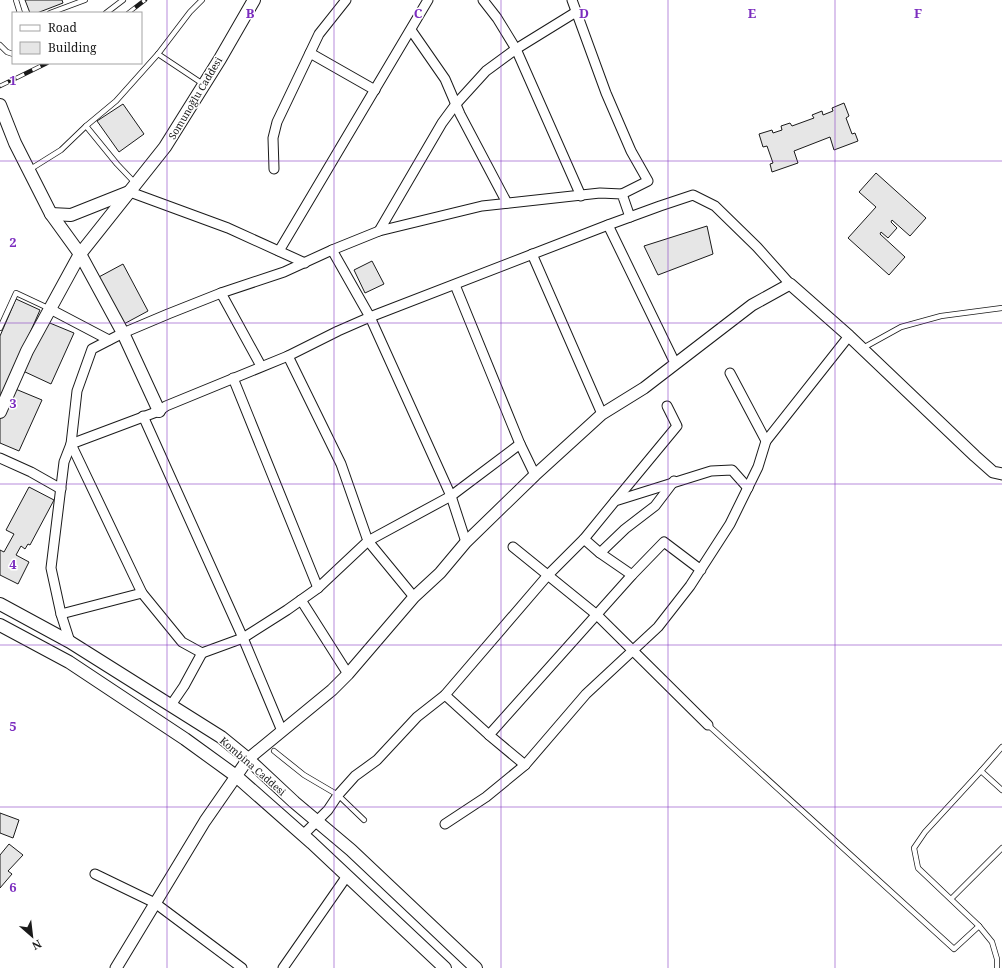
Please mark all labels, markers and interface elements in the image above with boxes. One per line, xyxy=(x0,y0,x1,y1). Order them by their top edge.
text: B xyxy=(246,4,255,22)
text: C xyxy=(414,4,423,22)
text: D xyxy=(579,4,589,22)
text: E xyxy=(748,4,757,22)
text: F xyxy=(914,4,922,22)
legend xyxy=(12,12,142,64)
text: Road xyxy=(48,19,78,36)
text: Building xyxy=(48,39,97,56)
street label: Somunoğlu Caddesi xyxy=(165,54,226,142)
text: 1 xyxy=(9,71,17,89)
text: 2 xyxy=(9,233,17,251)
text: 3 xyxy=(9,394,17,412)
text: 4 xyxy=(9,555,17,573)
text: 5 xyxy=(9,717,17,735)
street label: Kombina Caddesi xyxy=(217,733,290,799)
text: 6 xyxy=(9,878,17,896)
north arrow xyxy=(12,916,52,956)
text: N xyxy=(29,937,44,954)

